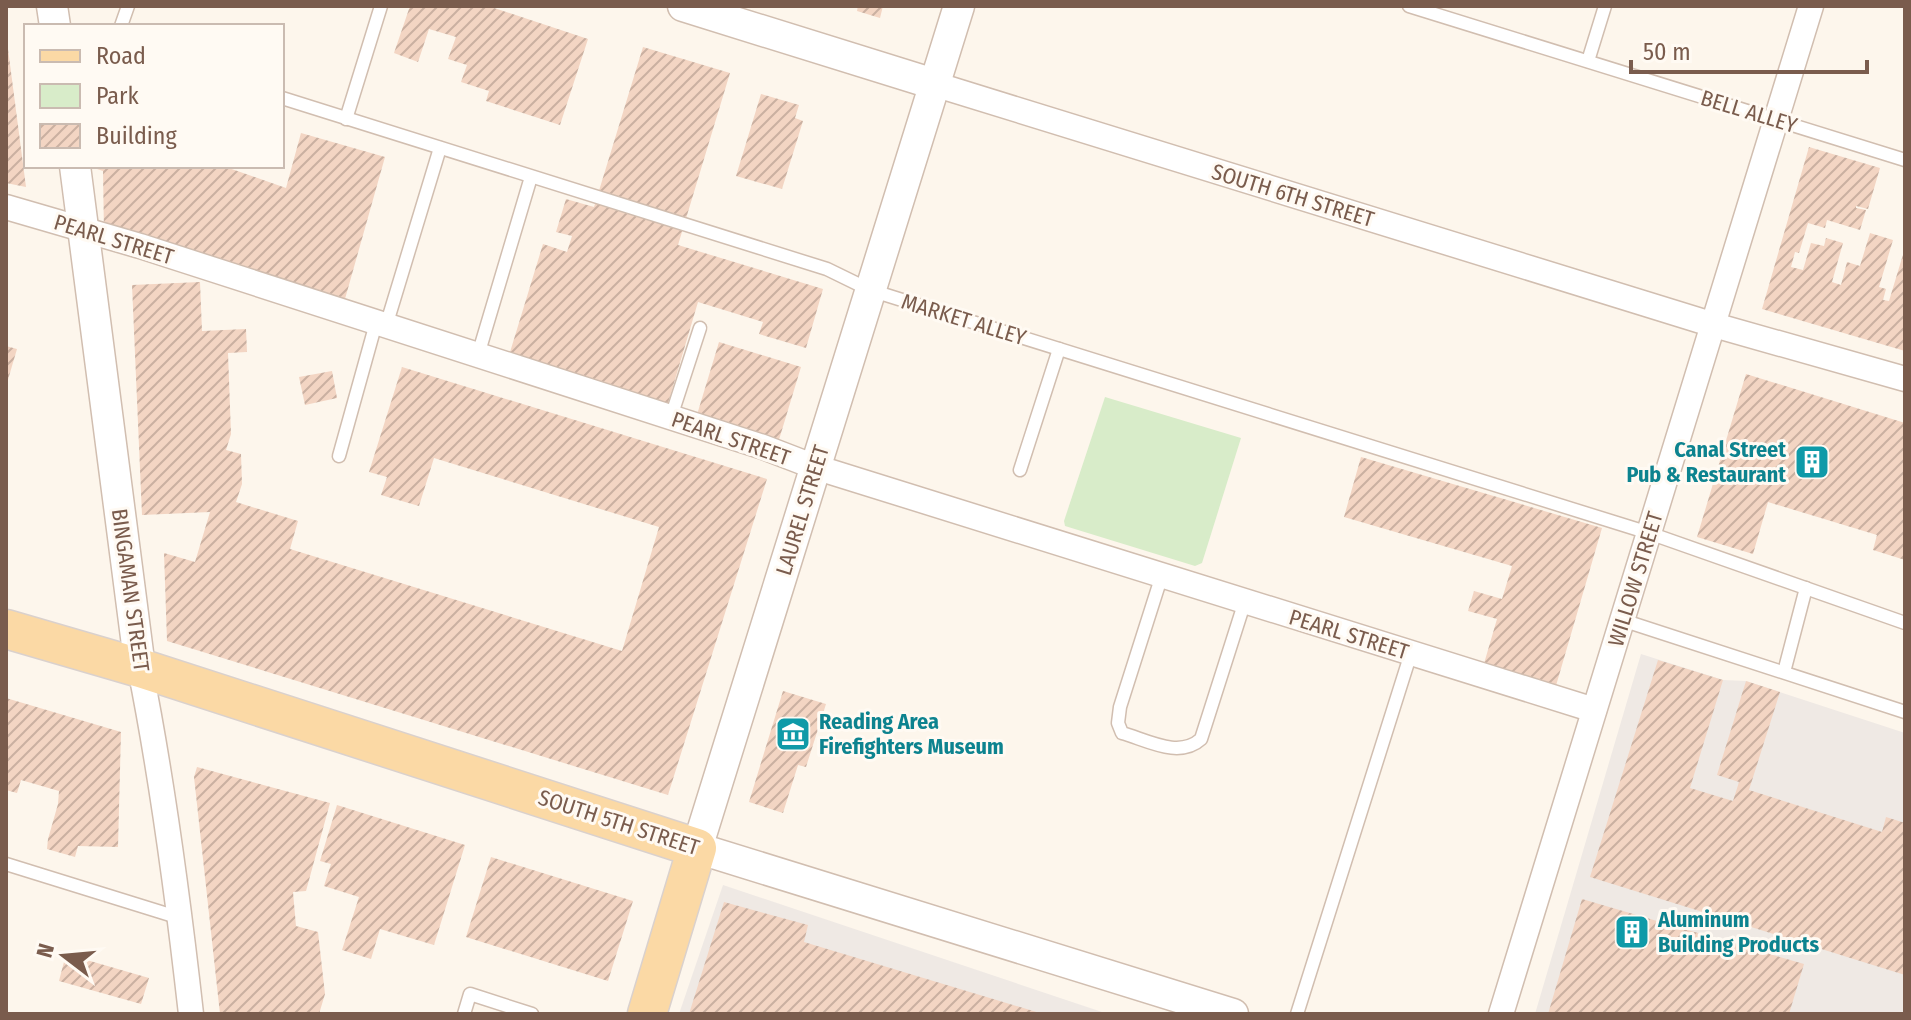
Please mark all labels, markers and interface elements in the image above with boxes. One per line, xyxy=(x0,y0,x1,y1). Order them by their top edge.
legend xyxy=(24,24,284,168)
scale bar xyxy=(1631,24,1867,74)
text: 50 m xyxy=(1643,38,1691,66)
text: Road xyxy=(96,42,146,70)
text: Park xyxy=(96,82,139,110)
street label: BELL ALLEY xyxy=(1697,84,1800,139)
text: Building xyxy=(96,122,178,150)
street label: SOUTH 6TH STREET xyxy=(1208,158,1378,233)
street label: PEARL STREET xyxy=(51,208,178,271)
street label: MARKET ALLEY xyxy=(898,288,1029,351)
street label: PEARL STREET xyxy=(668,406,794,472)
place label: Canal Street Pub & Restaurant xyxy=(1626,436,1786,488)
street label: LAUREL STREET xyxy=(770,441,835,578)
building icon: Canal Street Pub & Restaurant xyxy=(1793,443,1831,481)
street label: BINGAMAN STREET xyxy=(106,507,155,674)
street label: WILLOW STREET xyxy=(1602,508,1669,650)
street label: PEARL STREET xyxy=(1286,603,1413,666)
place label: Reading Area Firefighters Museum xyxy=(819,708,1004,760)
museum icon: Reading Area Firefighters Museum xyxy=(774,715,812,753)
street label: SOUTH 5TH STREET xyxy=(535,784,704,861)
place label: Aluminum Building Products xyxy=(1657,906,1819,958)
building icon: Aluminum Building Products xyxy=(1613,913,1651,951)
north arrow xyxy=(24,916,104,996)
text: N xyxy=(30,941,60,961)

